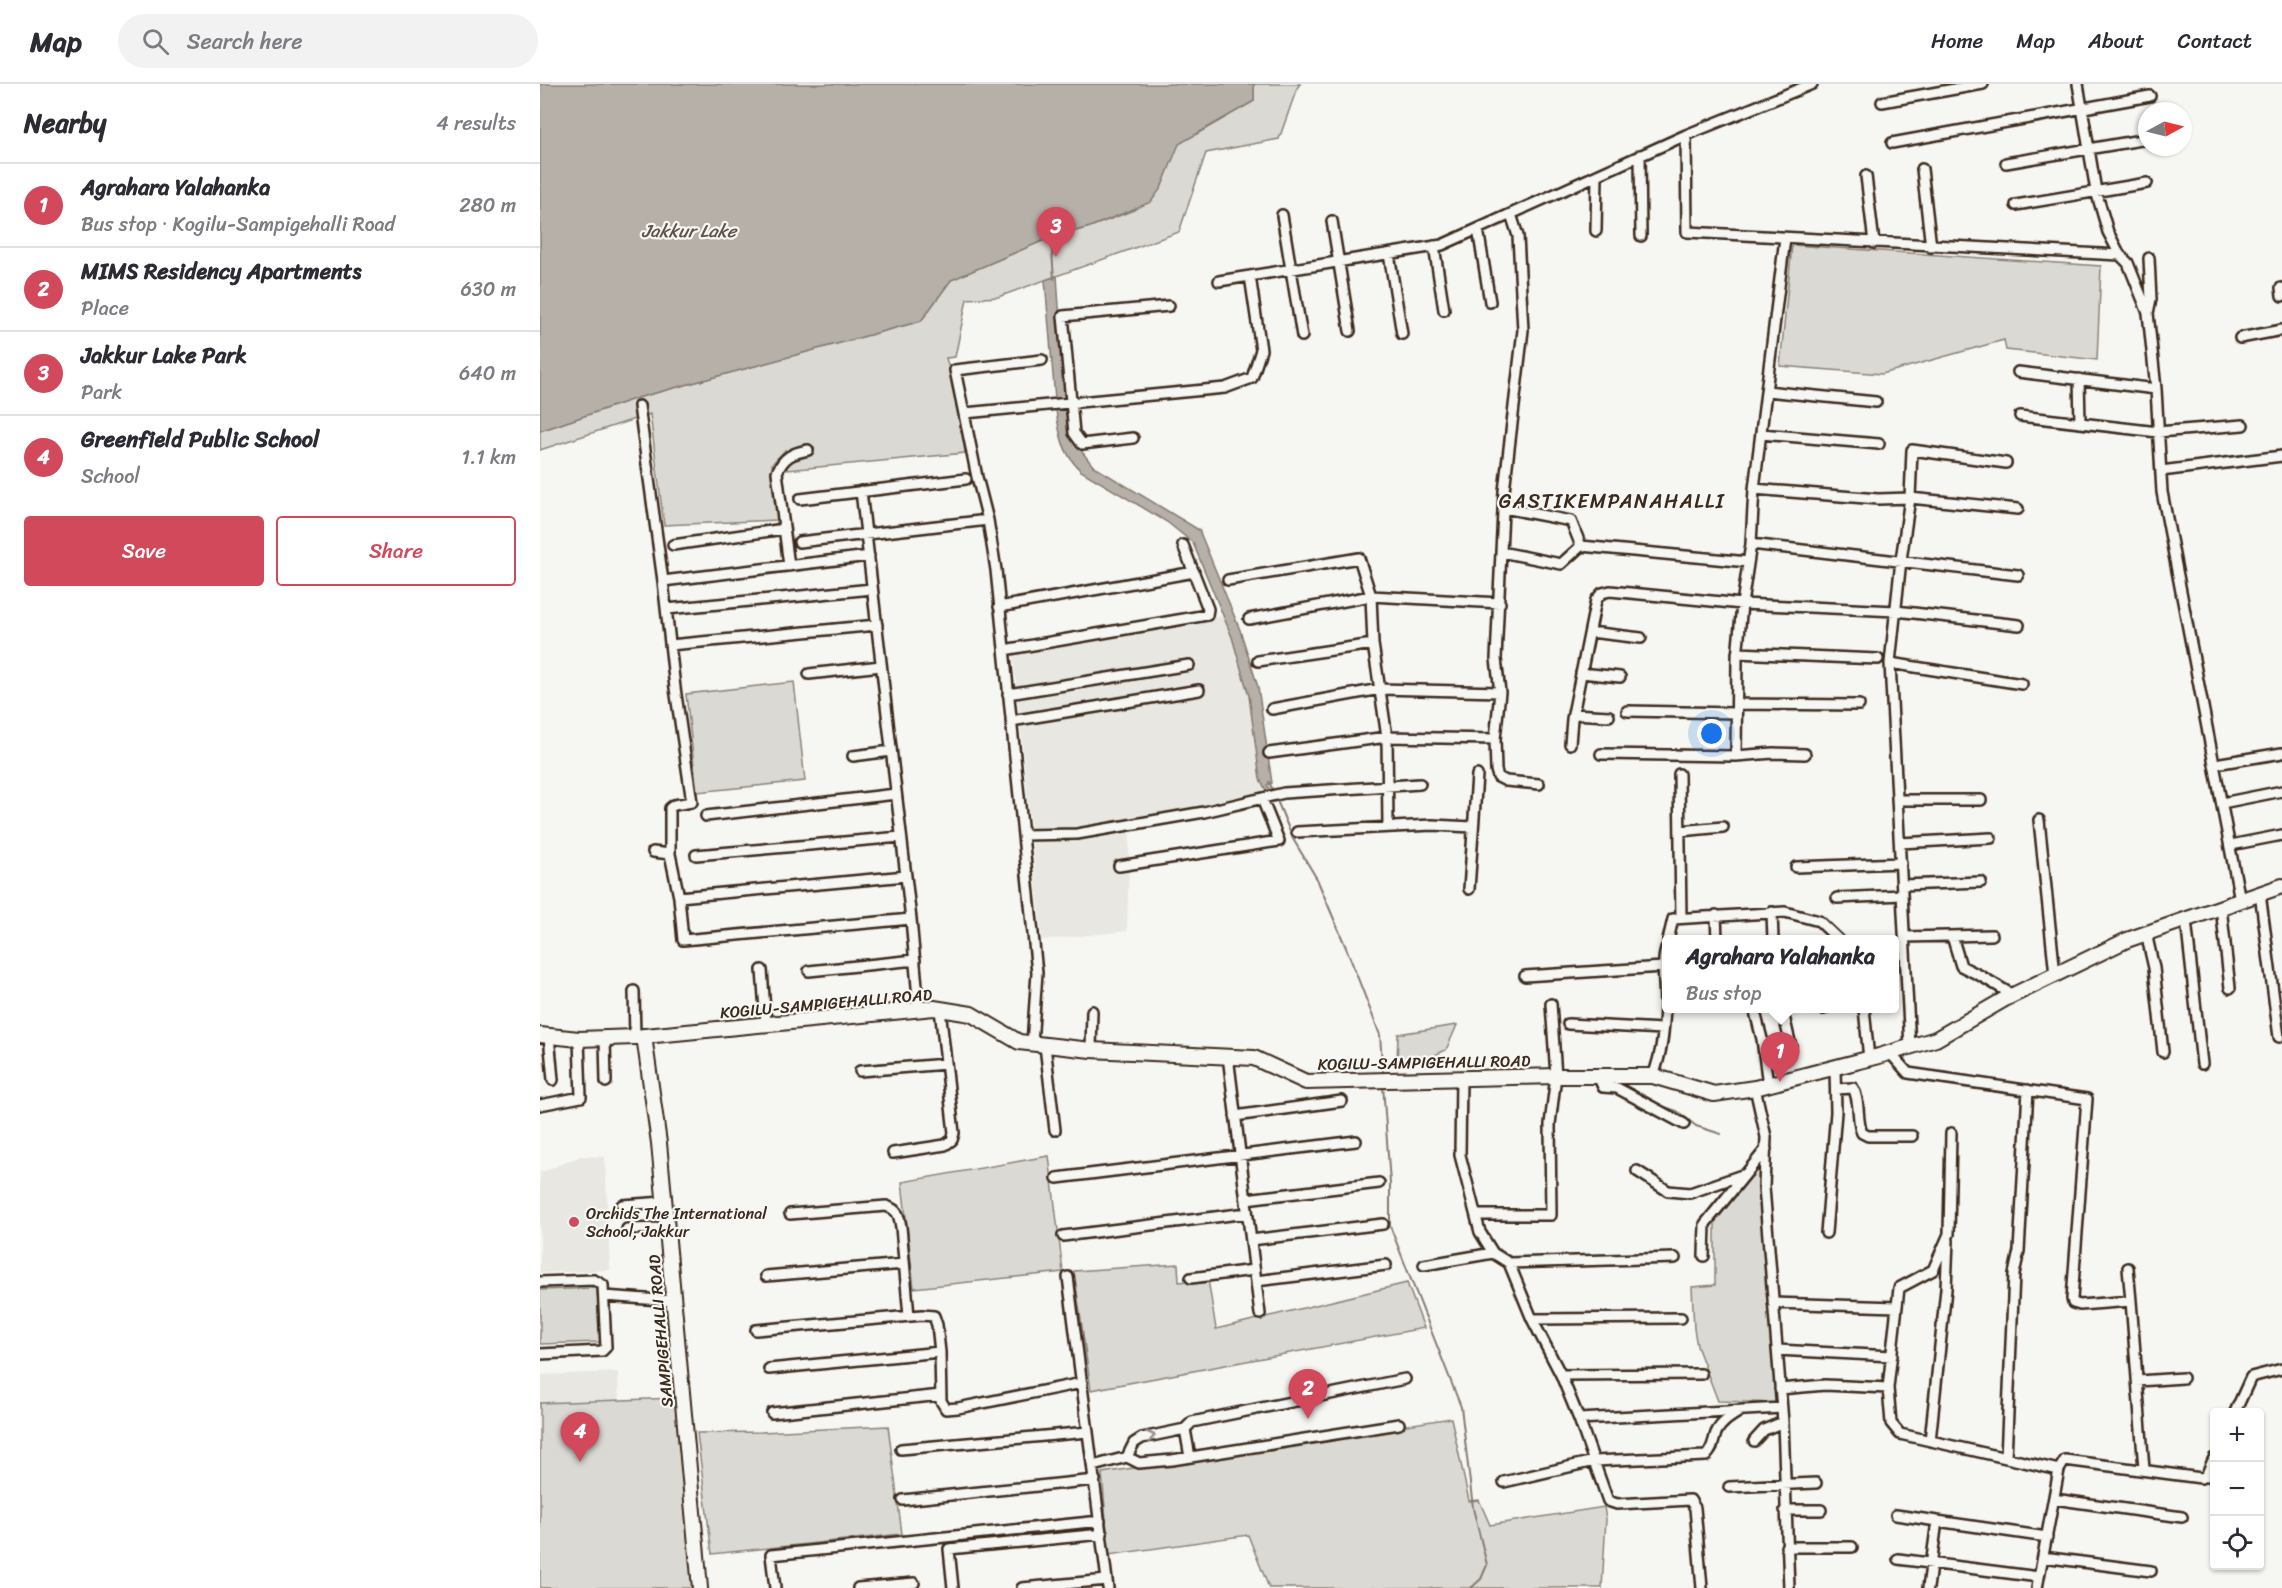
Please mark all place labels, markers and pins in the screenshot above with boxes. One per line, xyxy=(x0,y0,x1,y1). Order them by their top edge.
pin: 3 xyxy=(1036,208,1076,257)
pin: 1 xyxy=(1760,1032,1800,1082)
place label: Orchids The International School, Jakkur xyxy=(586,1199,767,1246)
marker: Orchids The International School, Jakkur xyxy=(567,1215,581,1229)
pin: 2 xyxy=(1288,1370,1328,1419)
pin: 4 xyxy=(560,1412,600,1462)

